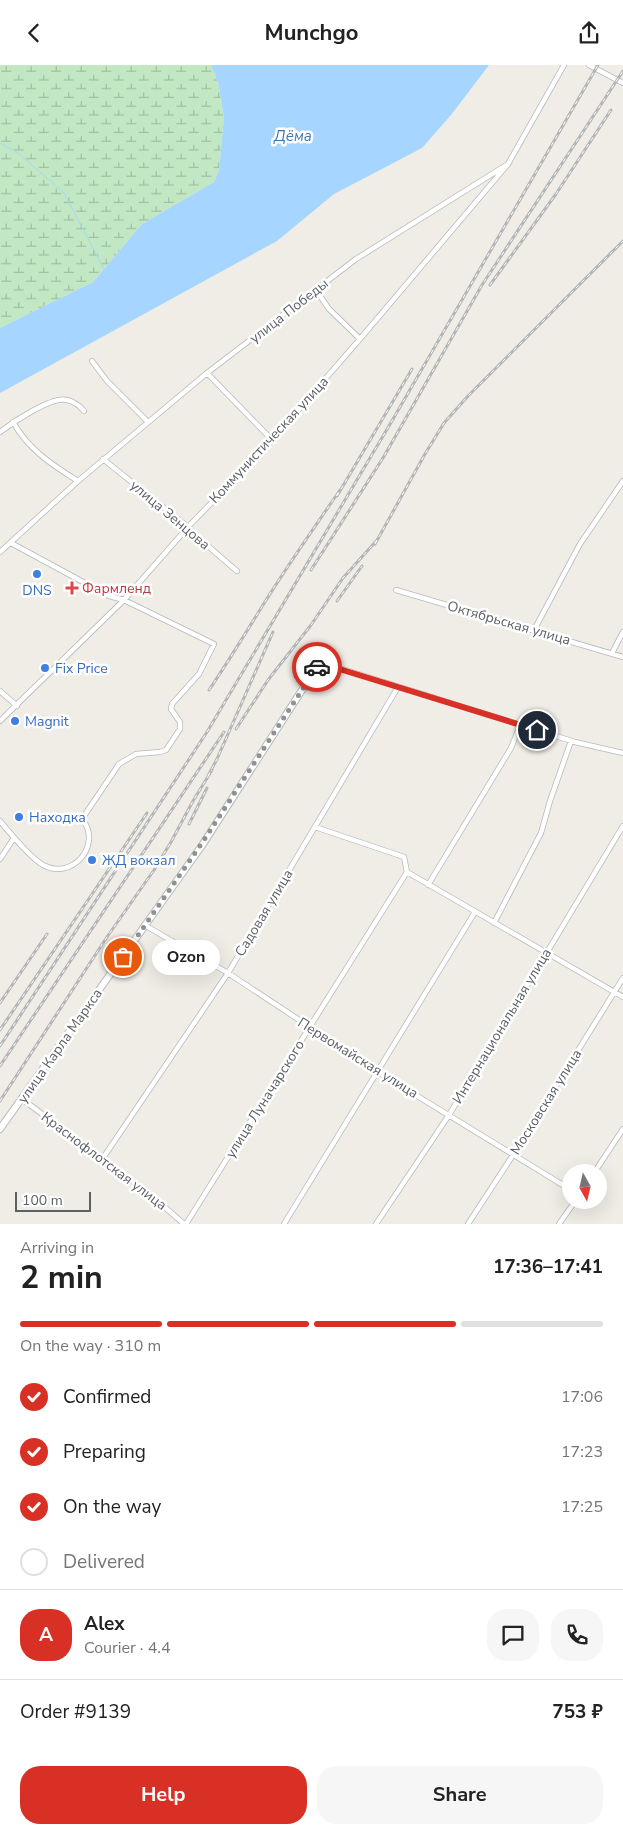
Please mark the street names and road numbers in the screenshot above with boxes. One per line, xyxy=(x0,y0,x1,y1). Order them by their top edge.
street label: улица Победы xyxy=(246,274,332,348)
street label: Коммунистическая улица xyxy=(205,372,333,508)
street label: улица Зенцова xyxy=(126,476,214,554)
street label: Октябрьская улица xyxy=(445,596,573,650)
street label: Садовая улица xyxy=(231,866,297,960)
street label: Интернациональная улица xyxy=(448,945,556,1107)
street label: улица Карла Маркса xyxy=(13,985,107,1107)
street label: Первомайская улица xyxy=(294,1013,422,1103)
street label: улица Луначарского xyxy=(221,1036,309,1162)
street label: Московская улица xyxy=(506,1046,586,1158)
street label: Краснофлотская улица xyxy=(37,1107,171,1215)

